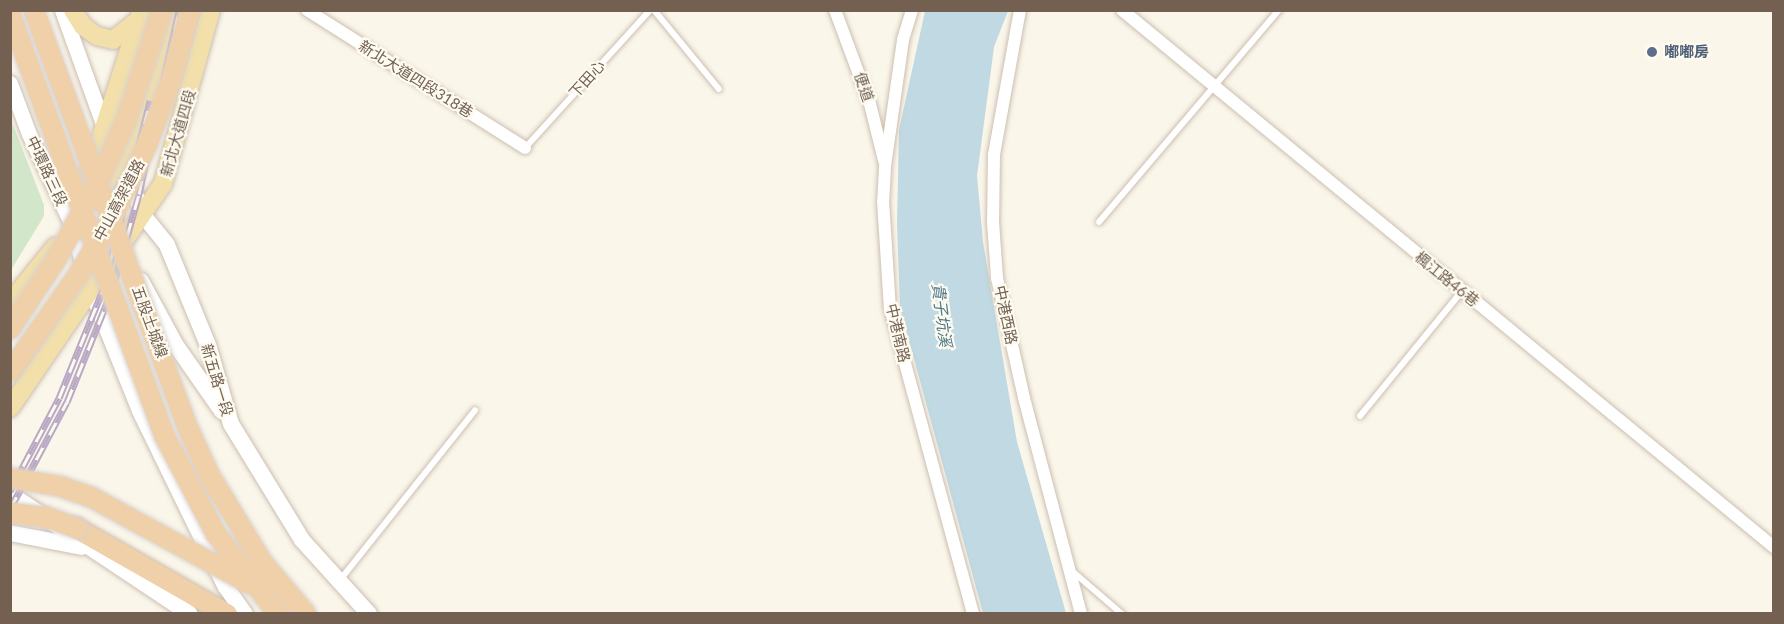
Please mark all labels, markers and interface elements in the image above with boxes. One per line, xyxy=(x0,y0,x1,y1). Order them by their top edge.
street label: 新北大道四段318巷 xyxy=(356,37,476,121)
place label: 嘟嘟房 xyxy=(1664,43,1709,61)
marker: 嘟嘟房 xyxy=(1645,45,1659,59)
street label: 下田心 xyxy=(565,56,609,102)
street label: 便道 xyxy=(851,70,877,104)
street label: 新北大道四段 xyxy=(157,87,199,179)
street label: 中環路三段 xyxy=(23,133,71,209)
street label: 中山高架道路 xyxy=(90,156,148,244)
street label: 楓江路46巷 xyxy=(1411,248,1483,310)
water label: 貴子坑溪 xyxy=(929,282,955,348)
street label: 五股土城線 xyxy=(129,284,171,360)
street label: 中港西路 xyxy=(991,284,1021,346)
street label: 中港南路 xyxy=(882,302,914,364)
street label: 新五路一段 xyxy=(197,342,237,418)

